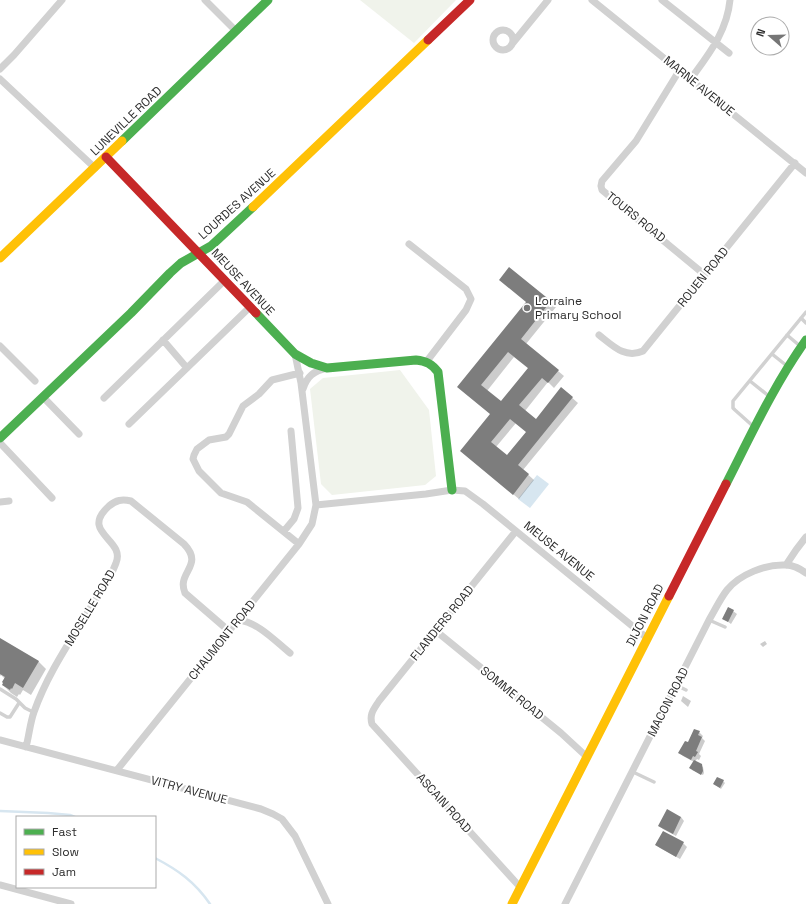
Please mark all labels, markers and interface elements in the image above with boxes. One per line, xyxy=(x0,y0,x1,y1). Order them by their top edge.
north arrow xyxy=(750,16,790,56)
text: N xyxy=(753,27,768,38)
street label: MARNE AVENUE xyxy=(660,52,738,120)
street label: LUNEVILLE ROAD xyxy=(87,83,165,159)
street label: LOURDES AVENUE xyxy=(195,165,279,243)
street label: TOURS ROAD xyxy=(603,188,669,246)
street label: ROUEN ROAD xyxy=(674,244,732,310)
street label: MEUSE AVENUE xyxy=(208,245,278,319)
place label: Lorraine Primary School xyxy=(535,293,622,323)
marker: Lorraine Primary School xyxy=(522,303,532,313)
street label: MEUSE AVENUE xyxy=(521,518,598,584)
street label: MOSELLE ROAD xyxy=(61,567,119,649)
street label: DIJON ROAD xyxy=(622,581,668,649)
street label: FLANDERS ROAD xyxy=(407,582,477,664)
street label: CHAUMONT ROAD xyxy=(185,597,259,683)
street label: SOMME ROAD xyxy=(477,663,547,723)
street label: MACON ROAD xyxy=(644,665,692,739)
street label: ASCAIN ROAD xyxy=(413,770,475,836)
street label: VITRY AVENUE xyxy=(149,772,229,808)
legend xyxy=(16,816,156,888)
text: Fast xyxy=(52,824,77,840)
text: Slow xyxy=(52,844,79,860)
text: Jam xyxy=(52,864,76,880)

